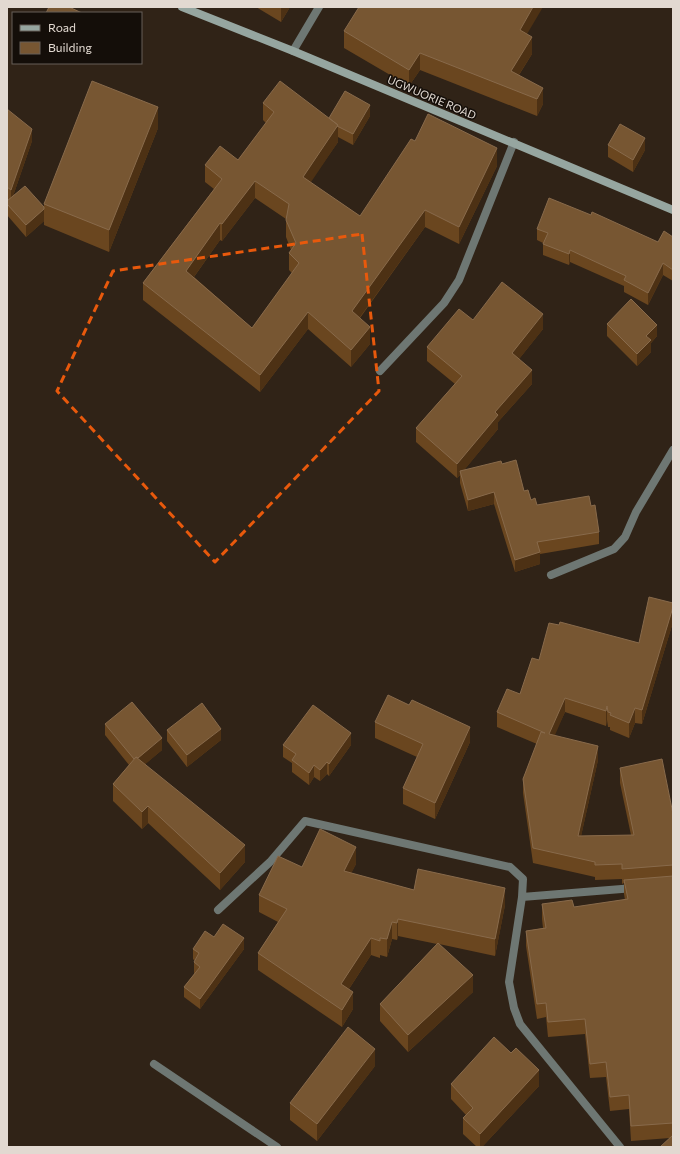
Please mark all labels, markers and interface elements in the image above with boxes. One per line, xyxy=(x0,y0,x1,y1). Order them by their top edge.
legend xyxy=(12,12,142,64)
text: Road xyxy=(48,20,76,34)
text: Building xyxy=(48,40,92,54)
street label: UGWUORIE ROAD xyxy=(386,72,478,122)

